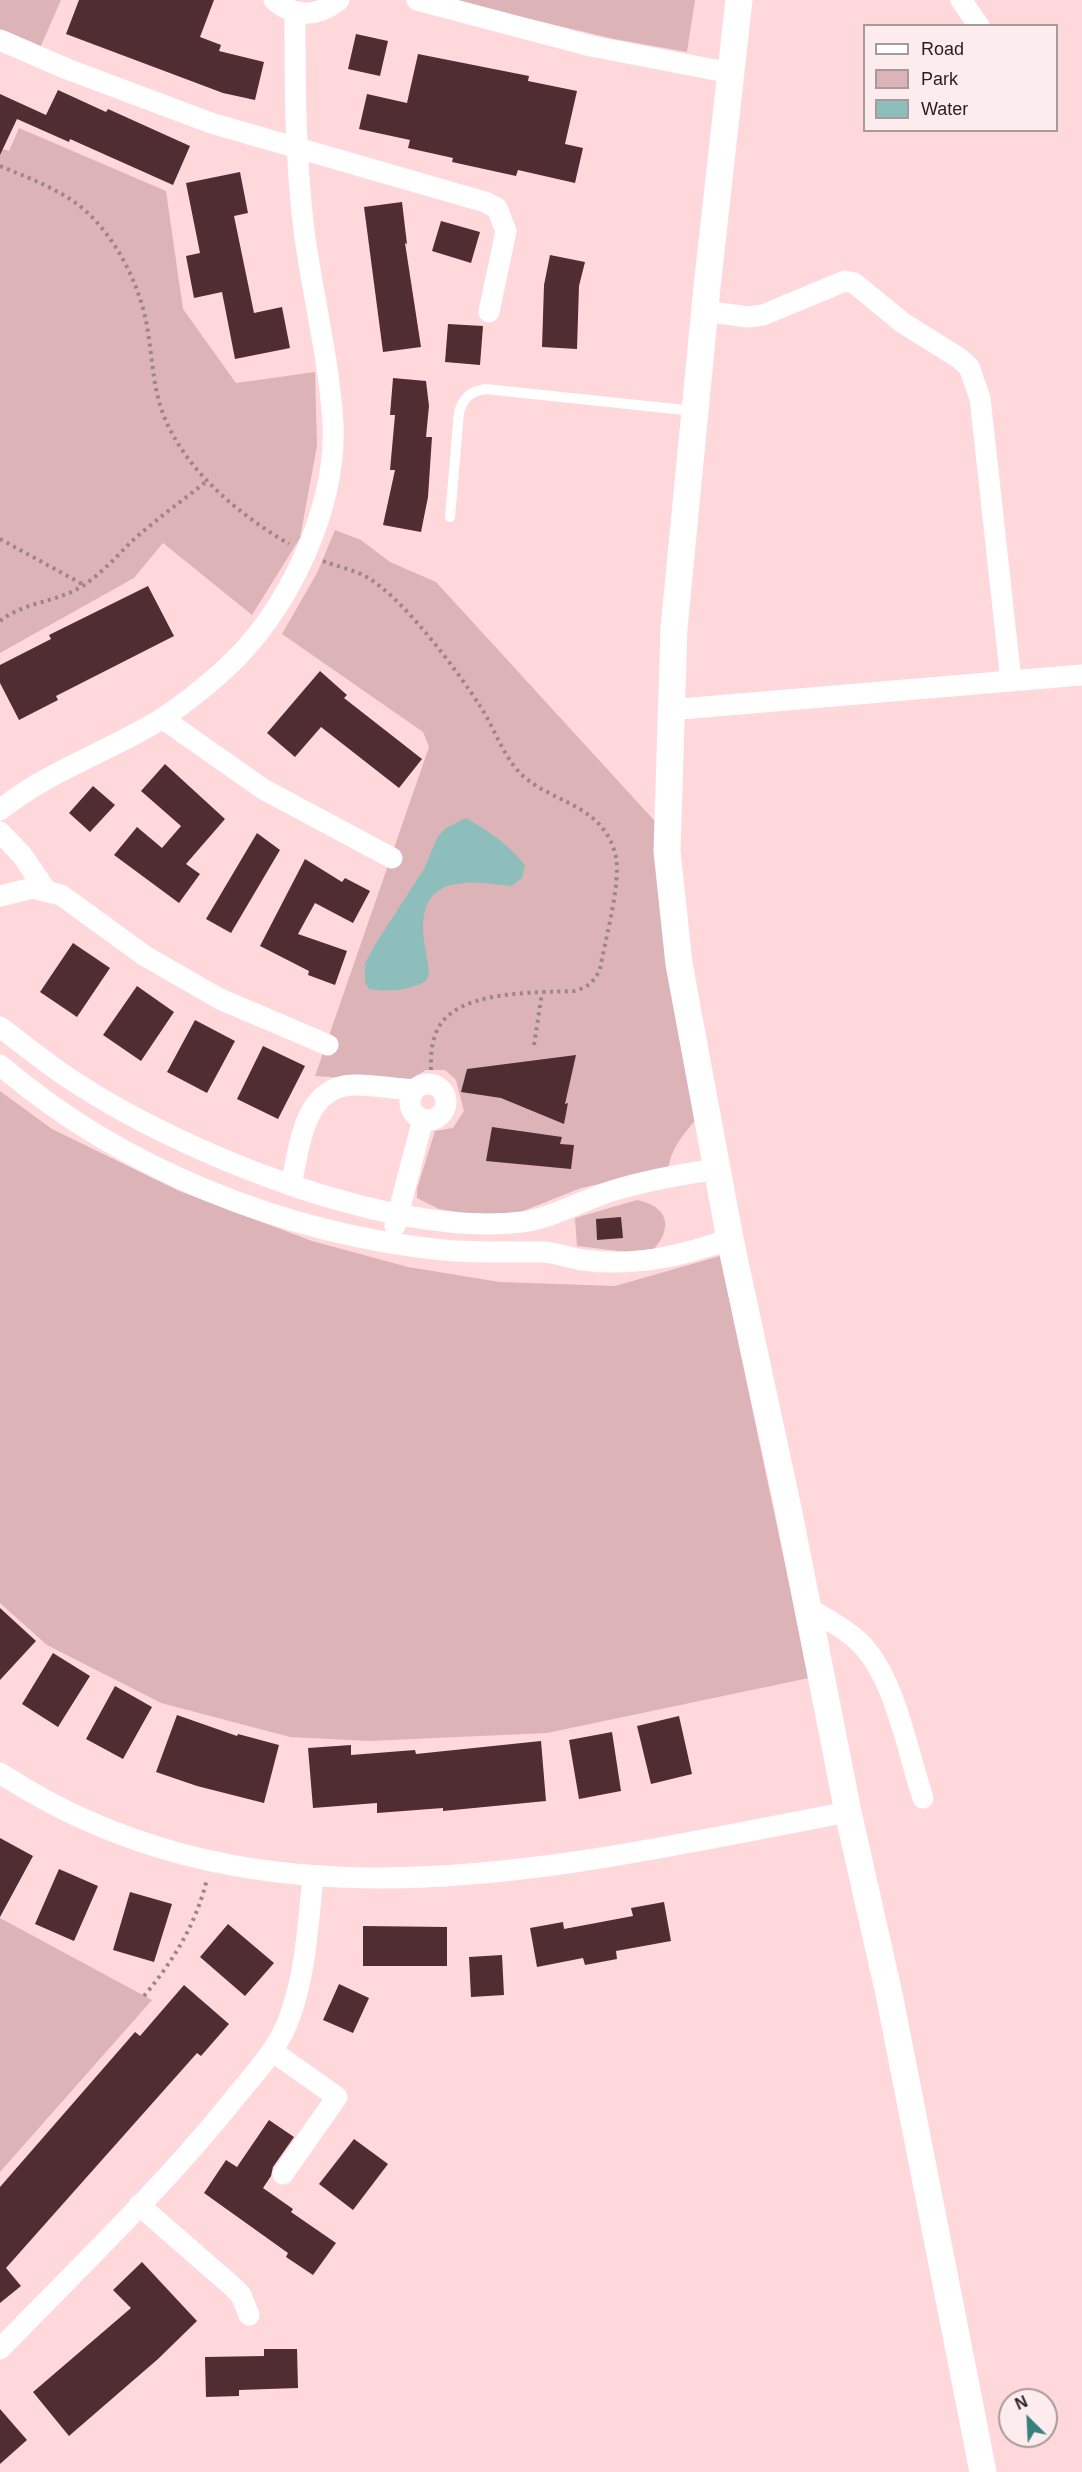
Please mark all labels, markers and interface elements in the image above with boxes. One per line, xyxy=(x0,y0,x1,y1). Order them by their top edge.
legend xyxy=(863,24,1058,132)
text: Road xyxy=(921,39,964,59)
text: Park xyxy=(921,69,958,89)
text: Water xyxy=(921,99,968,119)
north arrow xyxy=(998,2388,1058,2448)
text: N xyxy=(1013,2393,1030,2413)

